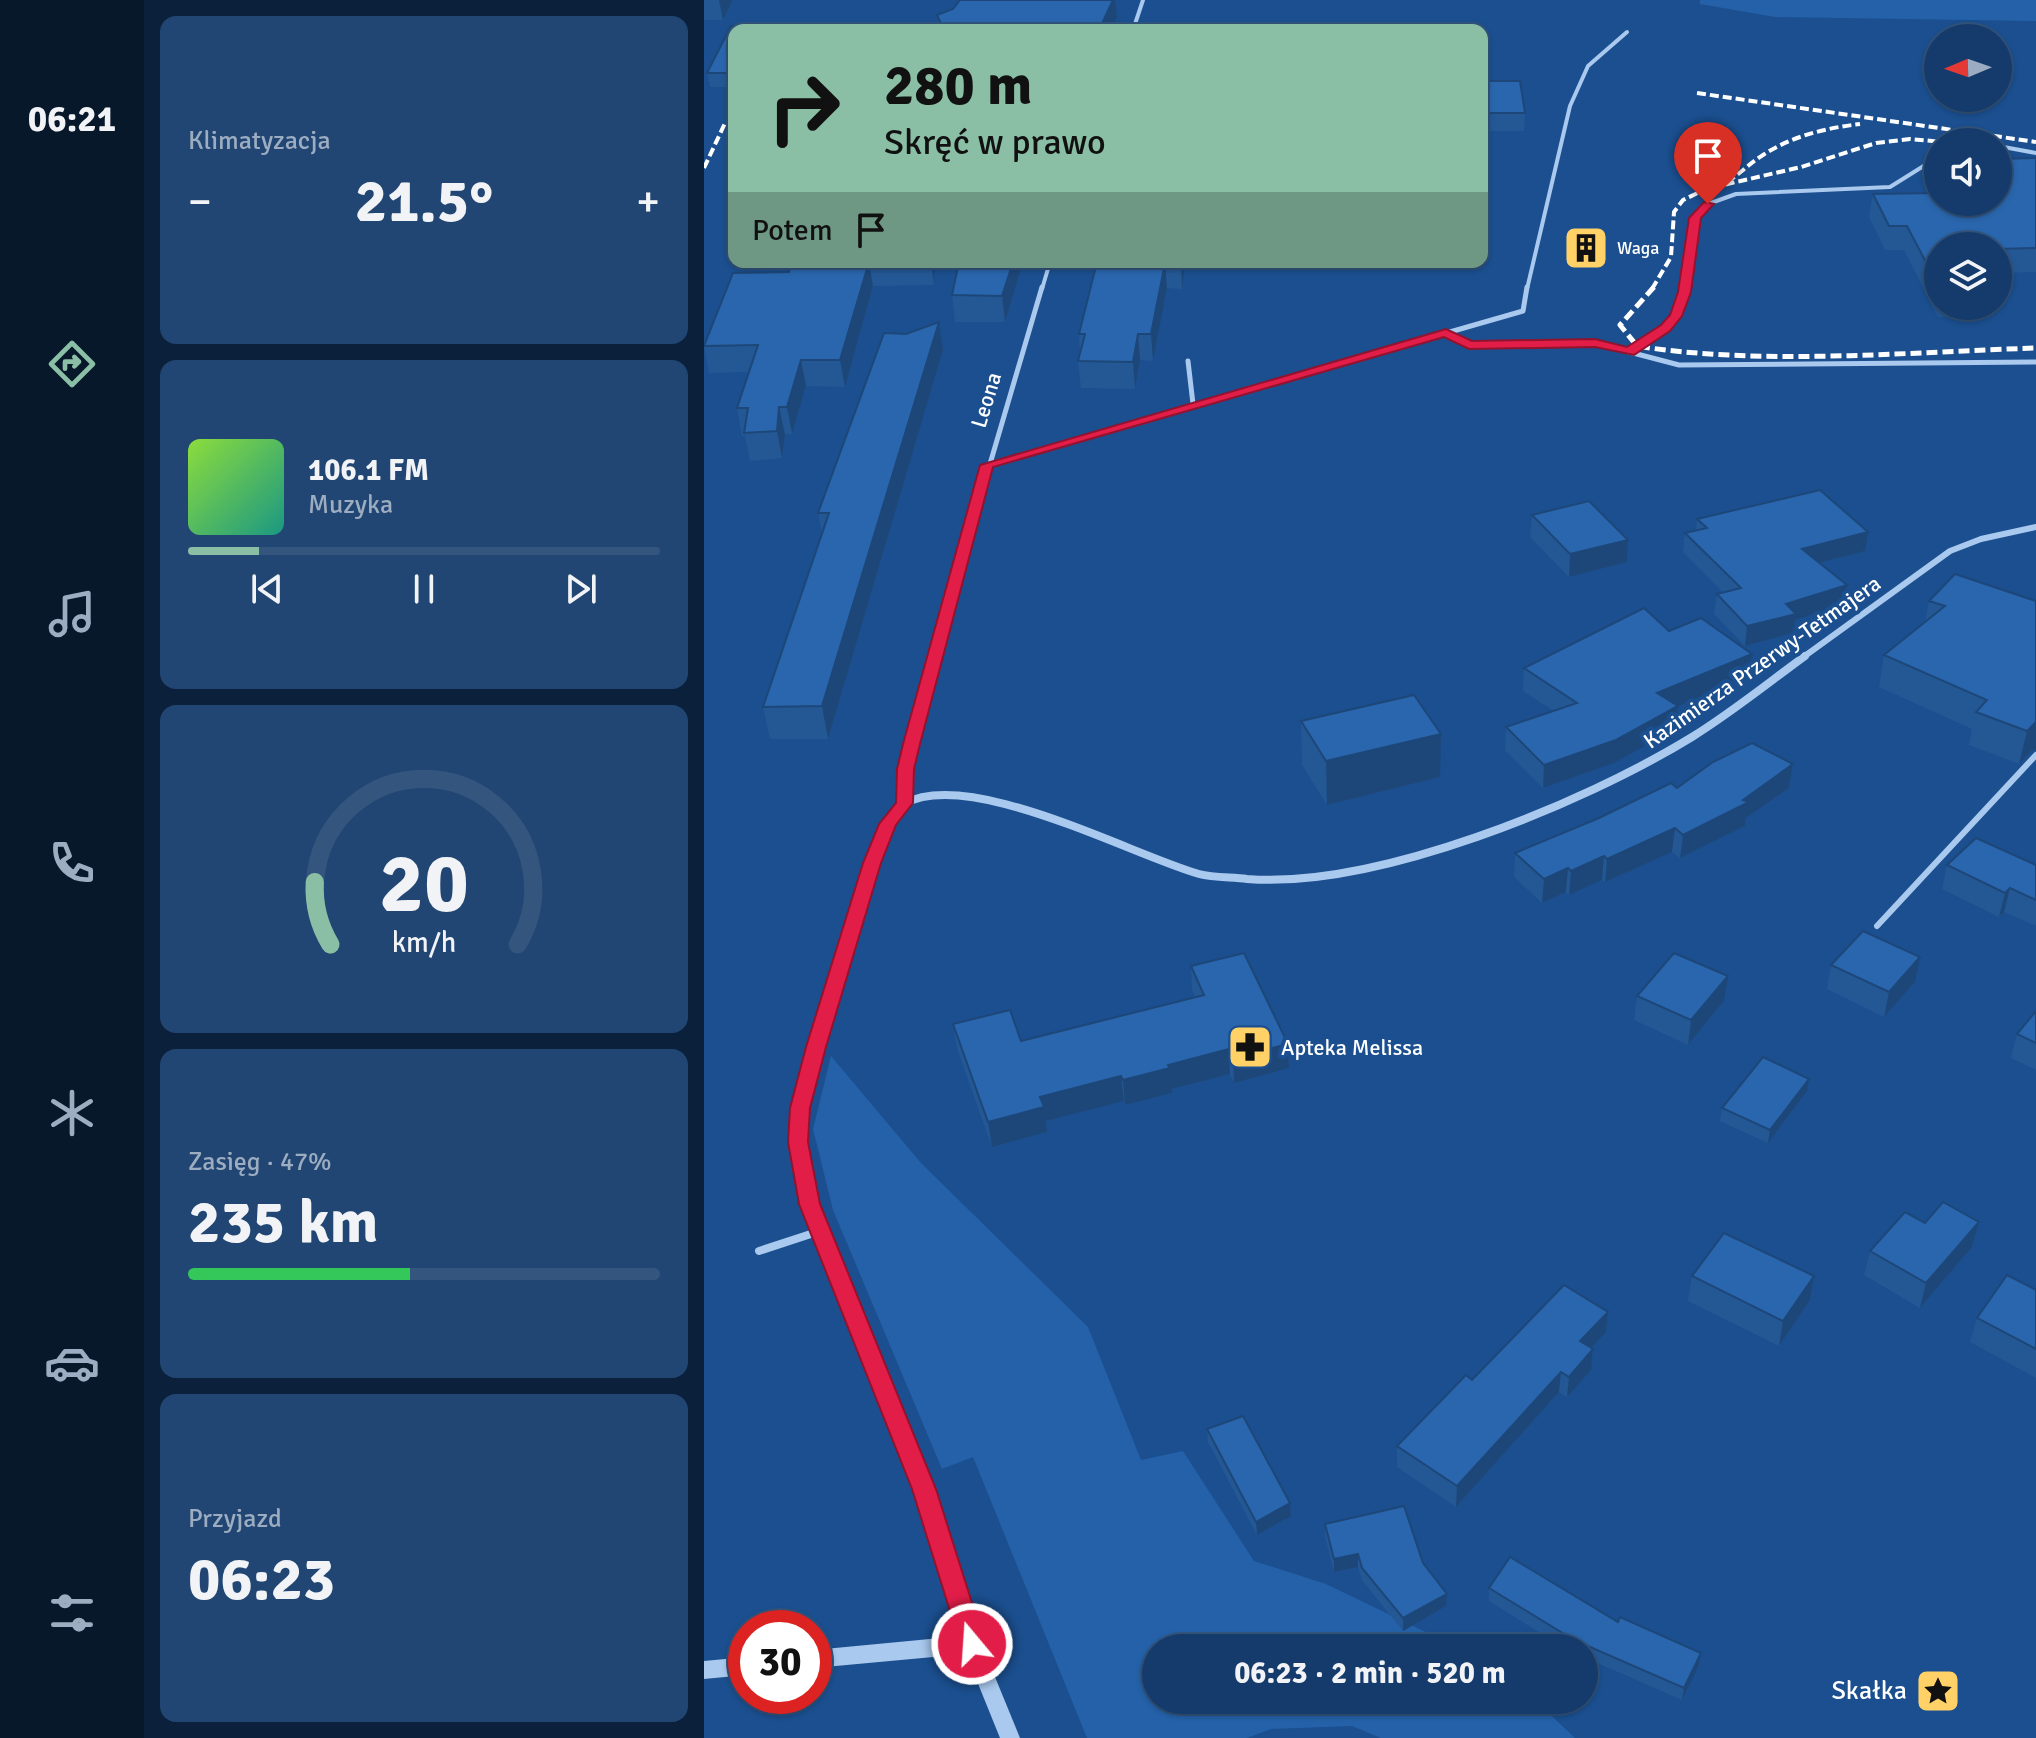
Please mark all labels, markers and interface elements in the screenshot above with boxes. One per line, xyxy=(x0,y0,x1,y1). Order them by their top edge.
north arrow xyxy=(1924,24,2012,112)
map controls xyxy=(1924,24,2012,320)
text: 280 m xyxy=(884,51,1032,120)
icon: right xyxy=(752,56,856,160)
text: 06:21 xyxy=(28,97,116,142)
text: Skręć w prawo xyxy=(884,120,1106,165)
pin xyxy=(1674,122,1742,204)
text: Klimatyzacja xyxy=(188,125,331,157)
button: sound xyxy=(1924,128,2012,216)
icon: arrive xyxy=(1686,134,1730,178)
text: 21.5° xyxy=(355,165,493,239)
text: − xyxy=(188,175,212,229)
text: + xyxy=(636,175,660,229)
icon: arrive xyxy=(849,208,893,252)
text: Potem xyxy=(752,212,833,249)
building icon: Waga xyxy=(1562,224,1610,272)
button: layers xyxy=(1924,232,2012,320)
place label: Waga xyxy=(1617,237,1659,259)
icon: directions xyxy=(44,336,100,392)
street label: Leona xyxy=(965,369,1007,431)
text: 106.1 FM xyxy=(308,452,429,489)
text: Muzyka xyxy=(308,489,393,521)
icon: previous xyxy=(245,567,289,611)
icon: pause xyxy=(402,567,446,611)
icon: next xyxy=(559,567,603,611)
street label: Kazimierza Przerwy-Tetmajera xyxy=(1638,570,1886,754)
icon: music xyxy=(44,586,100,642)
text: 20 xyxy=(379,833,469,935)
icon: phone xyxy=(44,835,100,891)
text: km/h xyxy=(392,925,456,960)
pharmacy icon: Apteka Melissa xyxy=(1226,1023,1274,1071)
place label: Apteka Melissa xyxy=(1281,1034,1423,1061)
icon: climate xyxy=(44,1085,100,1141)
text: Zasięg · 47% xyxy=(188,1146,332,1178)
text: 235 km xyxy=(188,1186,378,1260)
icon: car xyxy=(44,1335,100,1391)
text: Przyjazd xyxy=(188,1503,282,1535)
text: 06:23 xyxy=(188,1543,335,1617)
icon: filters xyxy=(44,1585,100,1641)
position arrow xyxy=(930,1602,1014,1686)
speed limit sign: 30 xyxy=(728,1610,832,1714)
text: 06:23 · 2 min · 520 m xyxy=(1234,1655,1506,1692)
place icon: Skałka xyxy=(1914,1667,1962,1715)
place label: Skałka xyxy=(1831,1675,1907,1707)

